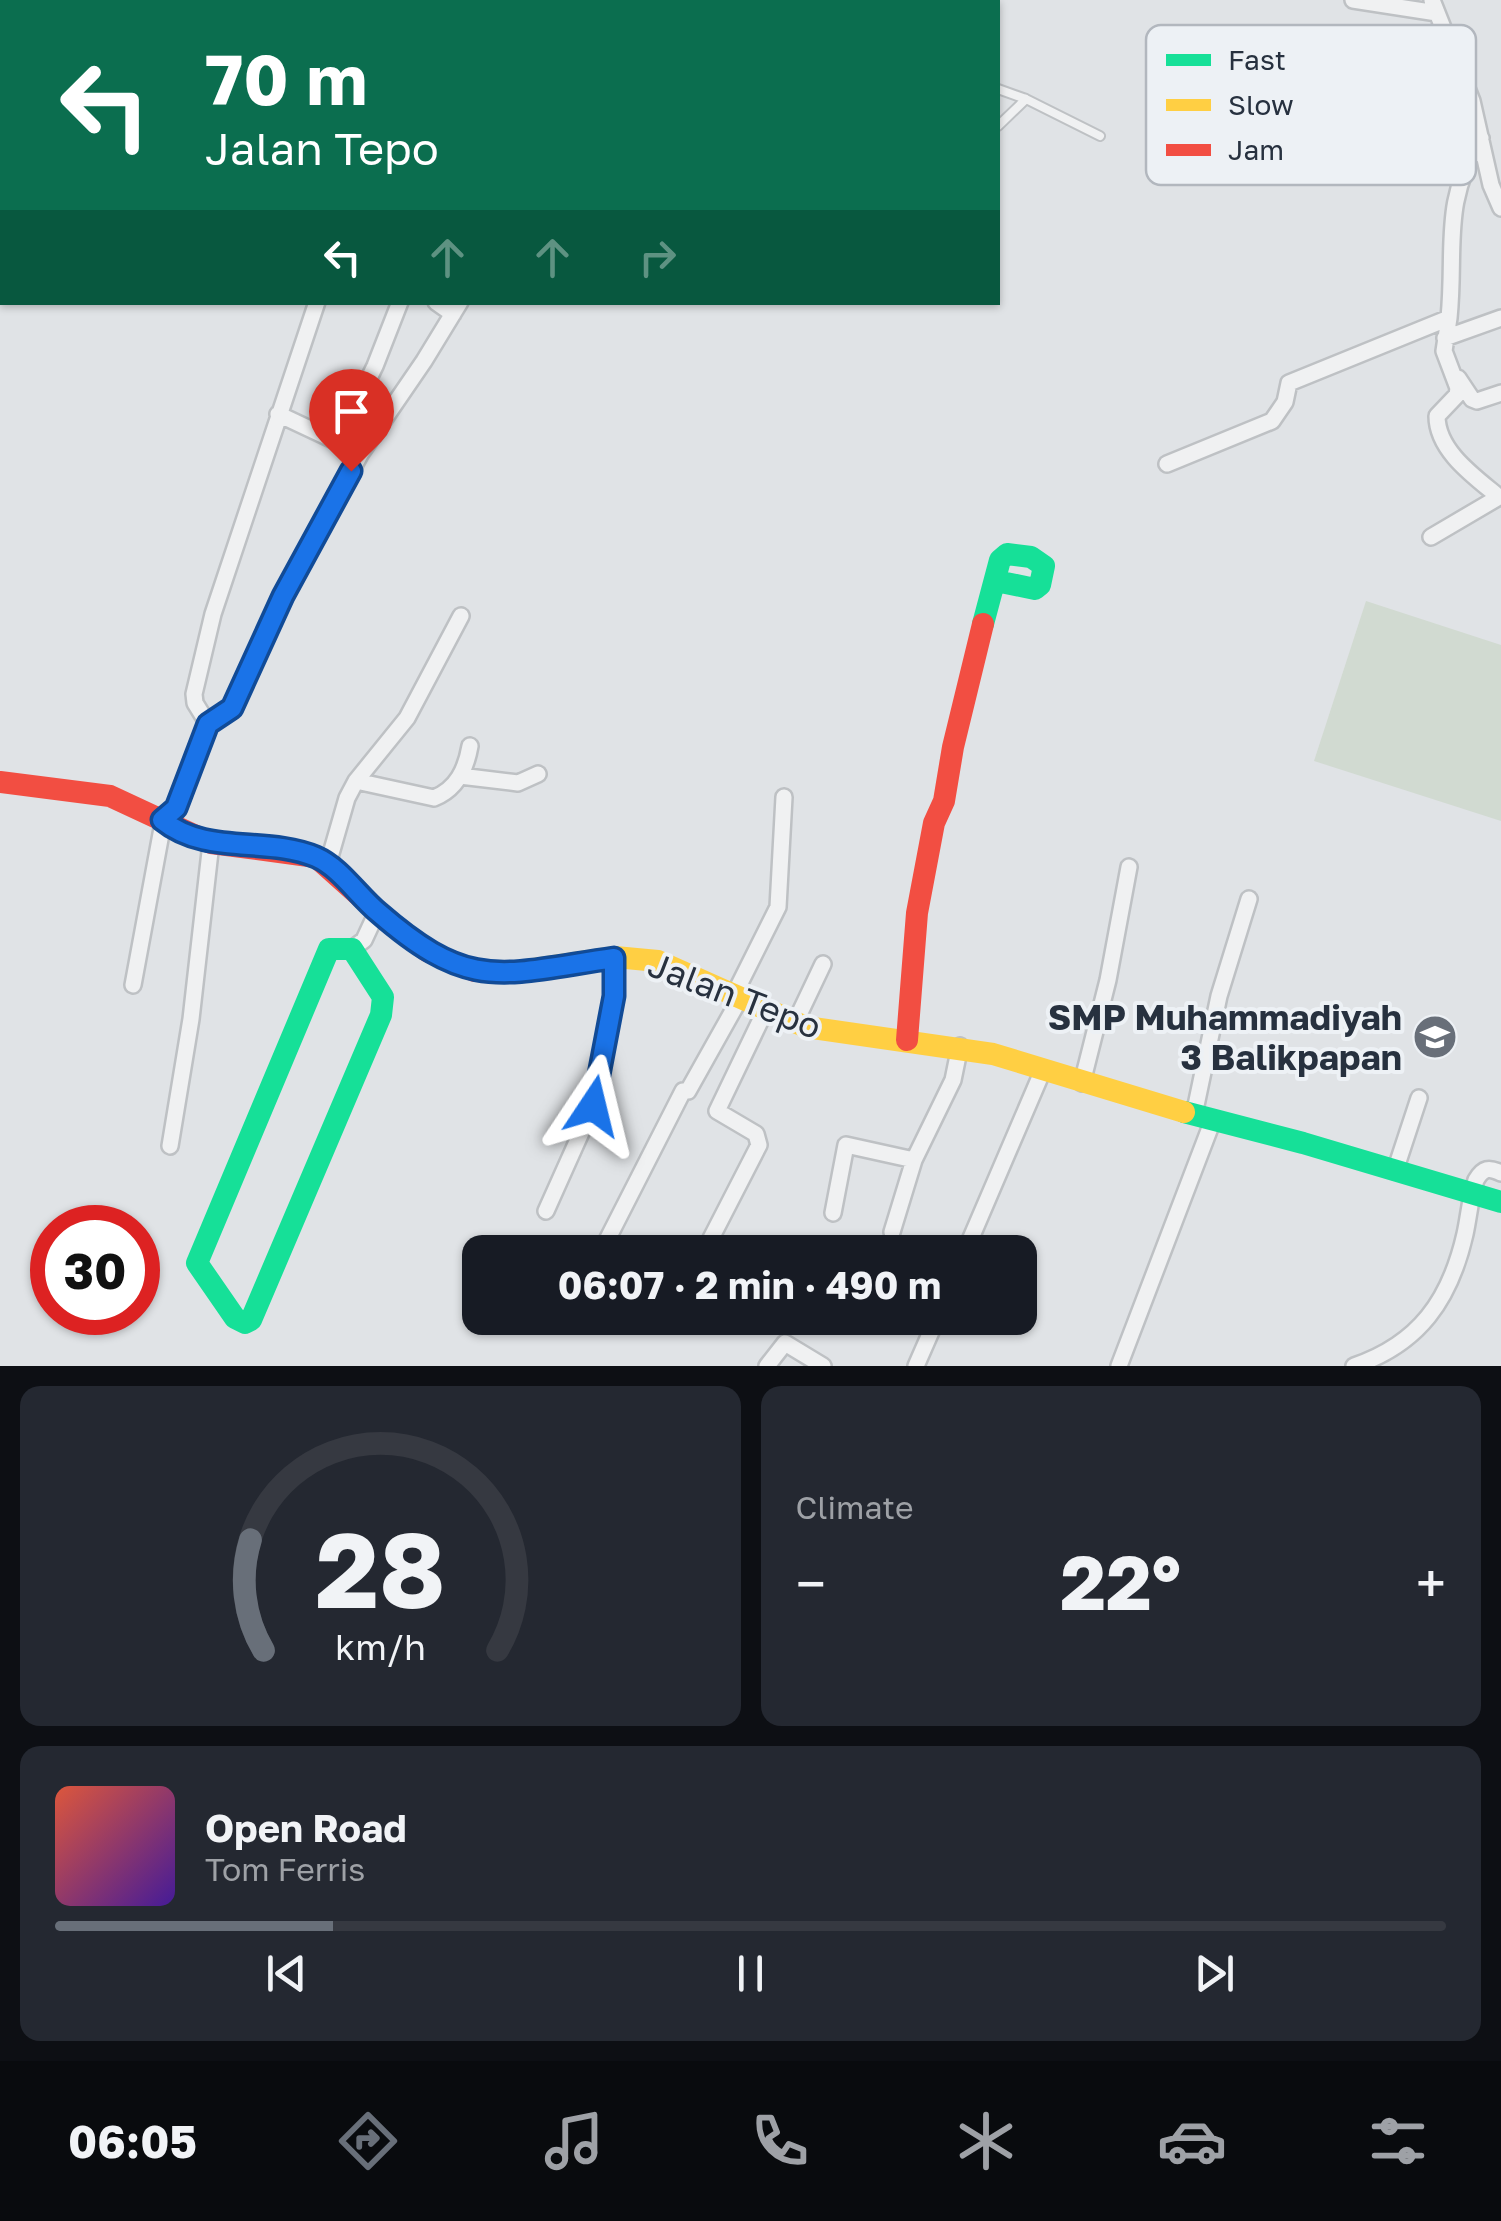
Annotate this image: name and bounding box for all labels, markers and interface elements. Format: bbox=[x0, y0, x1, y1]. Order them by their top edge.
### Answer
legend bbox=[1146, 25, 1476, 185]
text: 70 m bbox=[205, 36, 367, 120]
icon: left bbox=[40, 40, 170, 170]
text: Fast bbox=[1228, 43, 1286, 76]
text: Slow bbox=[1228, 88, 1294, 121]
text: Jalan Tepo bbox=[205, 121, 439, 175]
text: Jam bbox=[1228, 133, 1284, 166]
icon: left bbox=[315, 230, 370, 285]
icon: ahead bbox=[420, 230, 475, 285]
icon: ahead bbox=[525, 230, 580, 285]
icon: right bbox=[630, 230, 685, 285]
pin bbox=[309, 369, 394, 472]
icon: arrive bbox=[324, 384, 379, 439]
street label: Jalan Tepo bbox=[643, 943, 827, 1047]
place label: SMP Muhammadiyah 3 Balikpapan bbox=[1048, 996, 1402, 1078]
school or university icon: SMP Muhammadiyah 3 Balikpapan bbox=[1412, 1014, 1458, 1060]
position arrow bbox=[541, 1054, 645, 1158]
speed limit sign: 30 bbox=[30, 1205, 160, 1335]
text: 06:07 · 2 min · 490 m bbox=[558, 1262, 941, 1307]
text: Climate bbox=[796, 1488, 914, 1526]
text: 28 bbox=[315, 1506, 445, 1631]
text: 22° bbox=[1060, 1536, 1181, 1627]
text: − bbox=[796, 1550, 826, 1616]
text: + bbox=[1416, 1550, 1446, 1616]
text: km/h bbox=[335, 1625, 426, 1668]
text: Open Road bbox=[205, 1805, 407, 1850]
text: Tom Ferris bbox=[205, 1850, 365, 1888]
icon: previous bbox=[259, 1946, 314, 2001]
icon: pause bbox=[723, 1946, 778, 2001]
icon: next bbox=[1187, 1946, 1242, 2001]
icon: directions bbox=[333, 2106, 403, 2176]
icon: music bbox=[539, 2106, 609, 2176]
icon: phone bbox=[745, 2106, 815, 2176]
icon: climate bbox=[951, 2106, 1021, 2176]
icon: car bbox=[1157, 2106, 1227, 2176]
icon: filters bbox=[1363, 2106, 1433, 2176]
text: 06:05 bbox=[68, 2114, 197, 2168]

